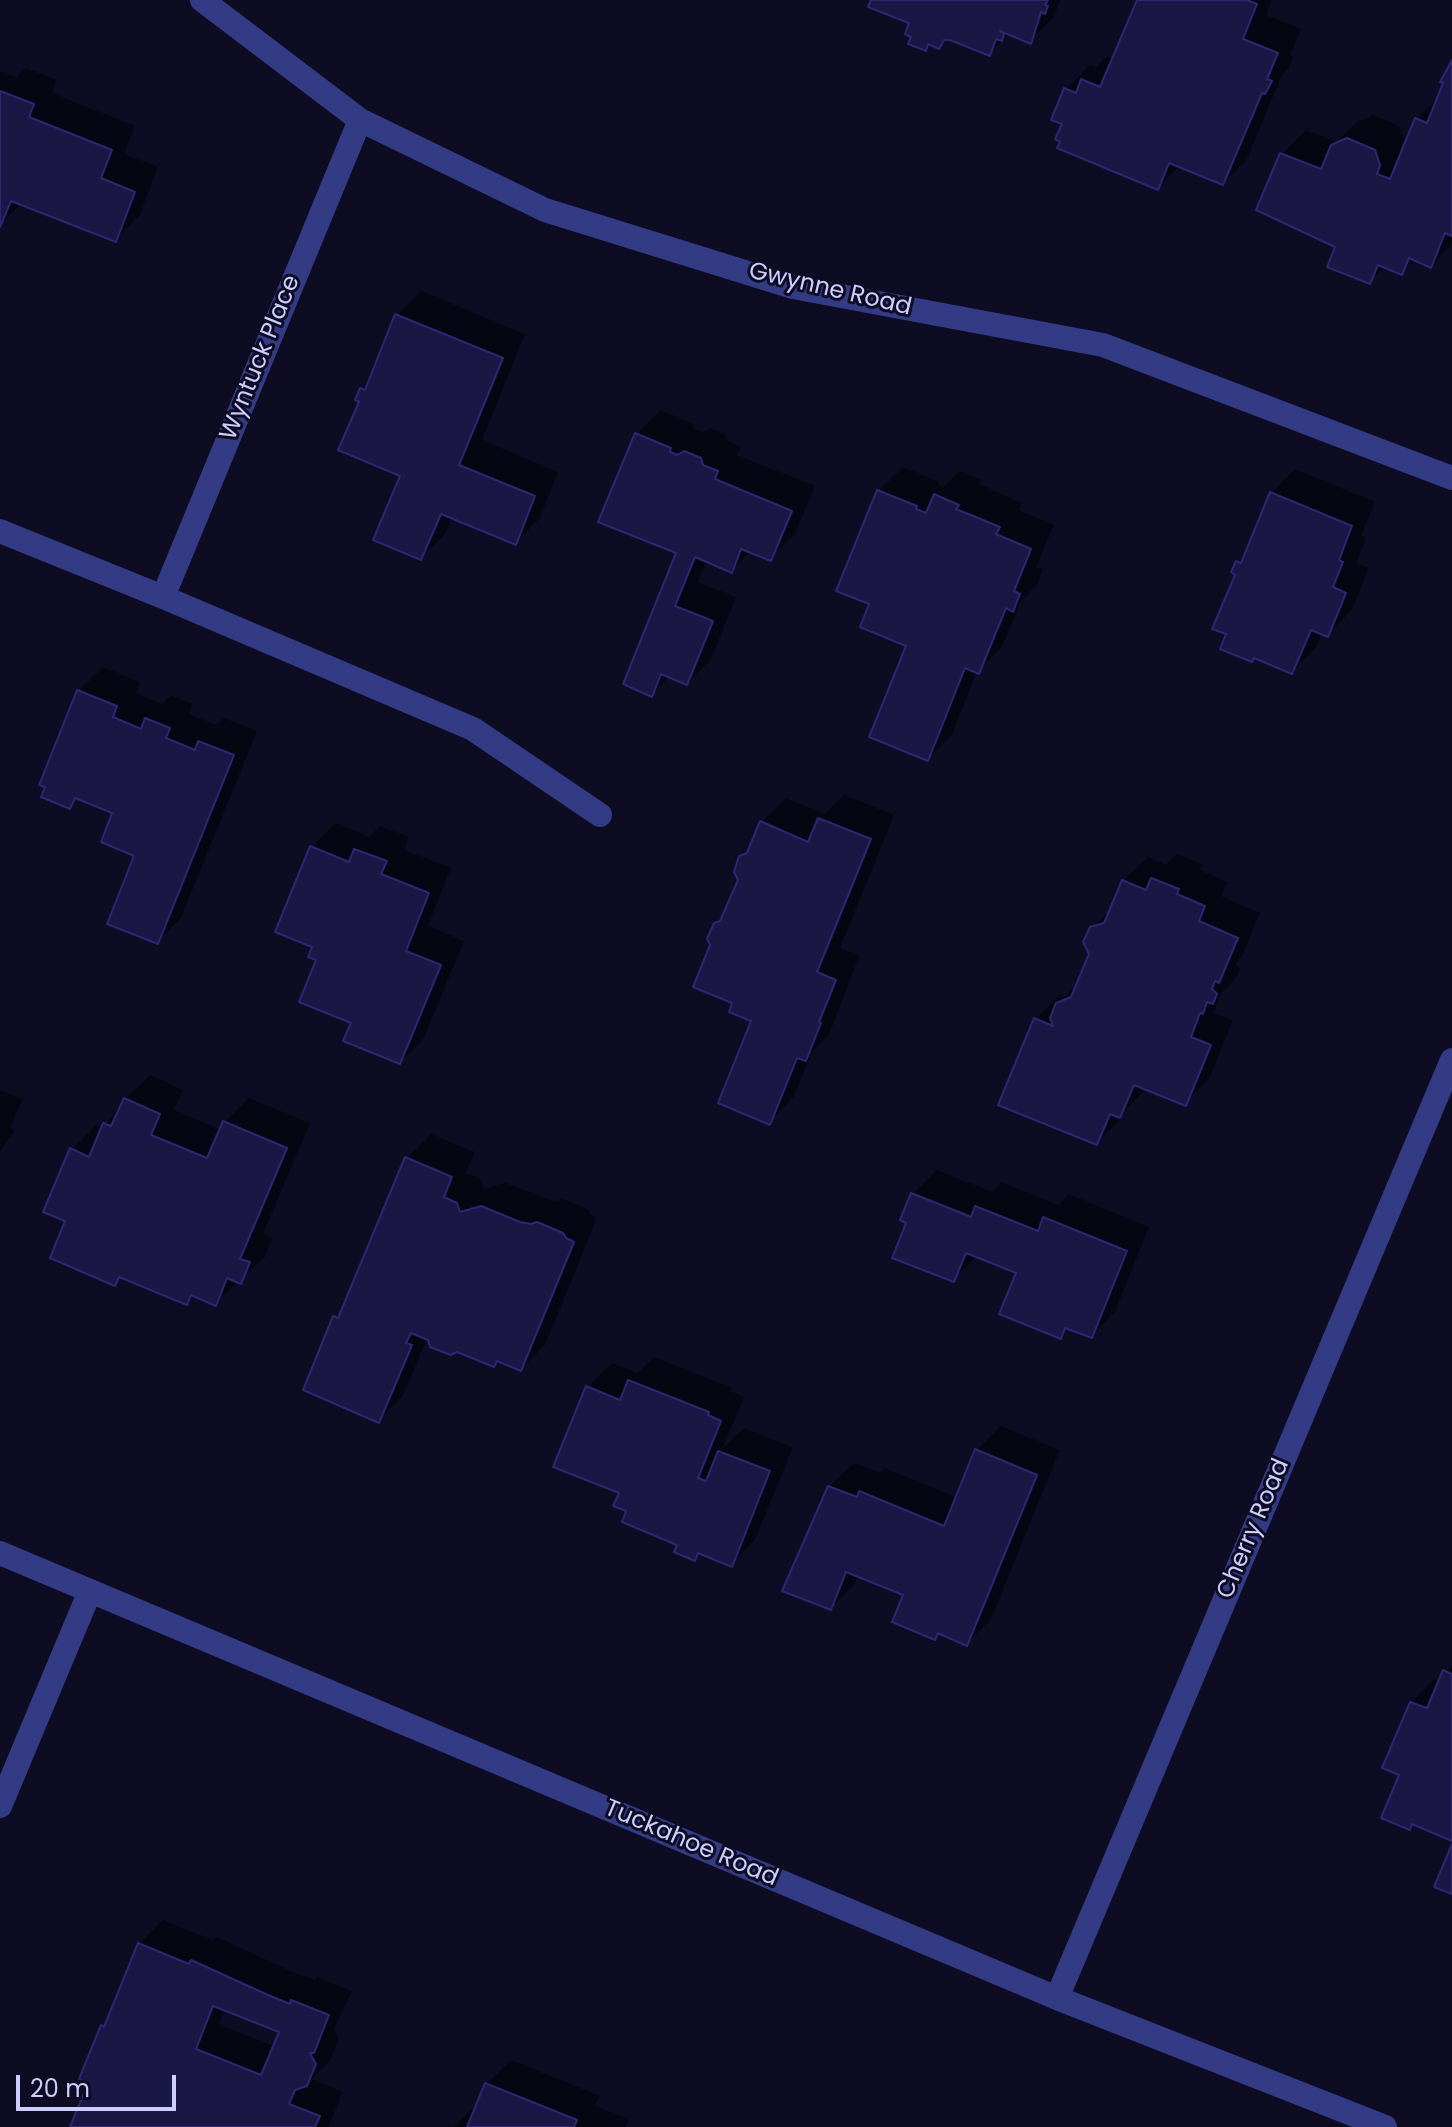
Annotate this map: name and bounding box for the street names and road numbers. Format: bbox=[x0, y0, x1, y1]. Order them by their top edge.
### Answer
street label: Gwynne Road bbox=[746, 257, 914, 323]
street label: Wyntuck Place bbox=[215, 271, 307, 445]
street label: Cherry Road bbox=[1212, 1455, 1296, 1603]
street label: Tuckahoe Road bbox=[600, 1794, 782, 1894]

